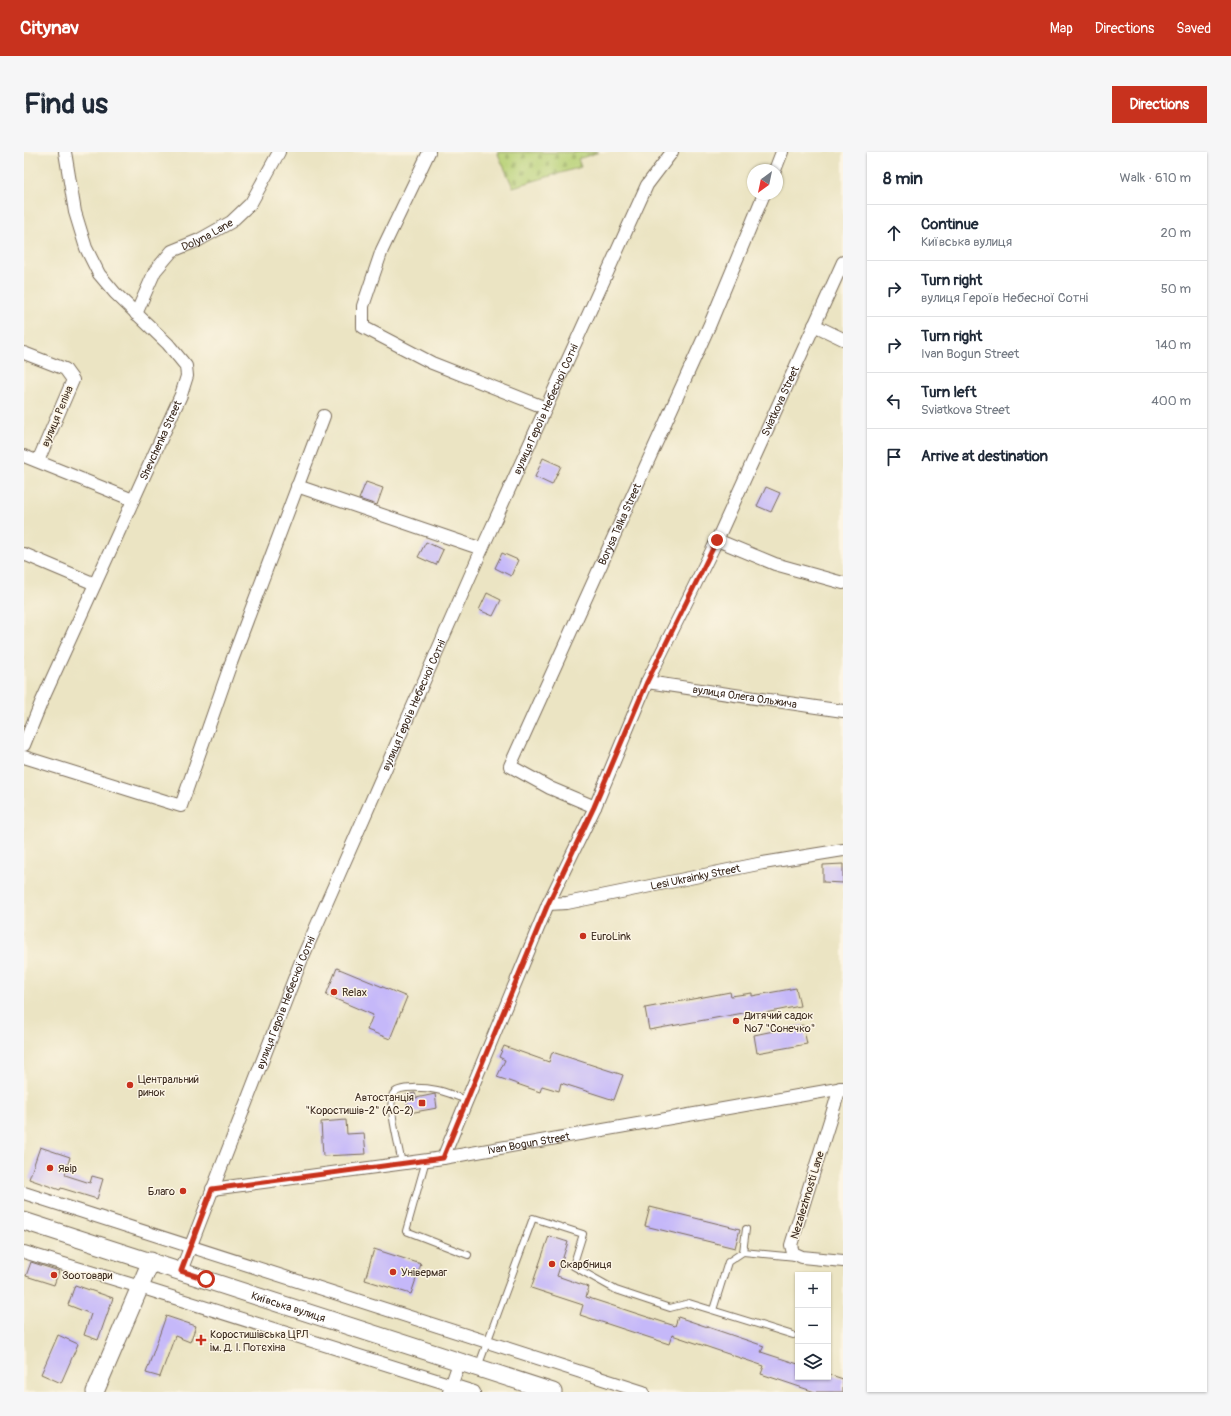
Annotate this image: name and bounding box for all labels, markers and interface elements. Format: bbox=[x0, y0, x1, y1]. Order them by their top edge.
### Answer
text: Citynav bbox=[20, 16, 79, 40]
text: Map bbox=[1050, 20, 1073, 37]
text: Directions bbox=[1095, 20, 1154, 37]
text: Saved bbox=[1176, 20, 1211, 37]
button: Directions bbox=[1112, 86, 1207, 123]
text: Find us bbox=[24, 87, 108, 122]
north arrow bbox=[747, 164, 783, 200]
text: 8 min bbox=[883, 168, 923, 189]
text: Walk · 610 m bbox=[1120, 170, 1191, 186]
text: Continue bbox=[921, 215, 979, 234]
street label: Dolyna Lane bbox=[179, 216, 236, 254]
icon: ahead bbox=[883, 222, 905, 244]
text: 20 m bbox=[1160, 225, 1191, 241]
text: Київська вулиця bbox=[921, 234, 1012, 250]
text: Turn right bbox=[921, 271, 982, 290]
icon: right bbox=[883, 278, 905, 300]
text: 50 m bbox=[1161, 281, 1191, 297]
text: вулиця Героїв Небесної Сотні bbox=[921, 290, 1088, 306]
text: Turn right bbox=[921, 327, 982, 346]
icon: right bbox=[883, 334, 905, 356]
text: 140 m bbox=[1155, 337, 1191, 353]
street label: вулиця Героїв Небесної Сотні bbox=[511, 342, 581, 477]
text: Ivan Bogun Street bbox=[921, 346, 1019, 362]
street label: Sviatkova Street bbox=[759, 364, 802, 438]
text: Turn left bbox=[921, 383, 977, 402]
street label: вулиця Рєпіна bbox=[39, 384, 76, 449]
icon: left bbox=[883, 390, 905, 412]
text: 400 m bbox=[1151, 393, 1191, 409]
street label: Shevchenka Street bbox=[137, 398, 185, 482]
text: Sviatkova Street bbox=[921, 402, 1010, 418]
icon: arrive bbox=[883, 446, 905, 468]
text: Arrive at destination bbox=[921, 447, 1048, 466]
street label: Borysa Talka Street bbox=[596, 481, 644, 567]
route end bbox=[708, 531, 726, 549]
street label: вулиця Героїв Небесної Сотні bbox=[379, 638, 448, 773]
street label: вулиця Олега Ольжича bbox=[692, 683, 798, 711]
street label: Lesi Ukrainky Street bbox=[649, 862, 742, 893]
place label: EuroLink bbox=[591, 930, 631, 943]
marker: EuroLink bbox=[578, 931, 588, 941]
street label: вулиця Героїв Небесної Сотні bbox=[254, 934, 318, 1071]
place label: Relax bbox=[342, 986, 367, 999]
marker: Relax bbox=[329, 987, 339, 997]
place label: Дитячий садок №7 "Сонечко" bbox=[743, 1009, 815, 1035]
marker: Дитячий садок №7 "Сонечко" bbox=[731, 1016, 741, 1026]
place label: Центральний ринок bbox=[138, 1073, 199, 1099]
marker: Центральний ринок bbox=[125, 1080, 135, 1090]
place label: Автостанція "Коростишів-2" (АС-2) bbox=[305, 1091, 414, 1117]
marker: Автостанція "Коростишів-2" (АС-2) bbox=[417, 1098, 427, 1108]
street label: Ivan Bogun Street bbox=[487, 1130, 571, 1157]
street label: Nezalezhnosti Lane bbox=[788, 1149, 827, 1241]
place label: Явір bbox=[58, 1162, 77, 1175]
marker: Явір bbox=[45, 1163, 55, 1173]
place label: Благо bbox=[148, 1185, 175, 1198]
marker: Благо bbox=[178, 1186, 188, 1196]
place label: Скарбниця bbox=[560, 1258, 612, 1271]
marker: Скарбниця bbox=[547, 1259, 557, 1269]
place label: Універмаг bbox=[401, 1266, 447, 1279]
marker: Універмаг bbox=[388, 1267, 398, 1277]
place label: Зоотовари bbox=[62, 1269, 113, 1282]
marker: Зоотовари bbox=[49, 1270, 59, 1280]
route start bbox=[197, 1270, 215, 1288]
map controls bbox=[795, 1272, 831, 1380]
button: + bbox=[795, 1272, 831, 1308]
street label: Київська вулиця bbox=[250, 1289, 327, 1325]
button: − bbox=[795, 1308, 831, 1344]
place label: Коростишівська ЦРЛ ім. Д. І. Потєхіна bbox=[210, 1328, 308, 1354]
marker: Коростишівська ЦРЛ ім. Д. І. Потєхіна bbox=[195, 1334, 207, 1346]
button: layers bbox=[795, 1344, 831, 1380]

